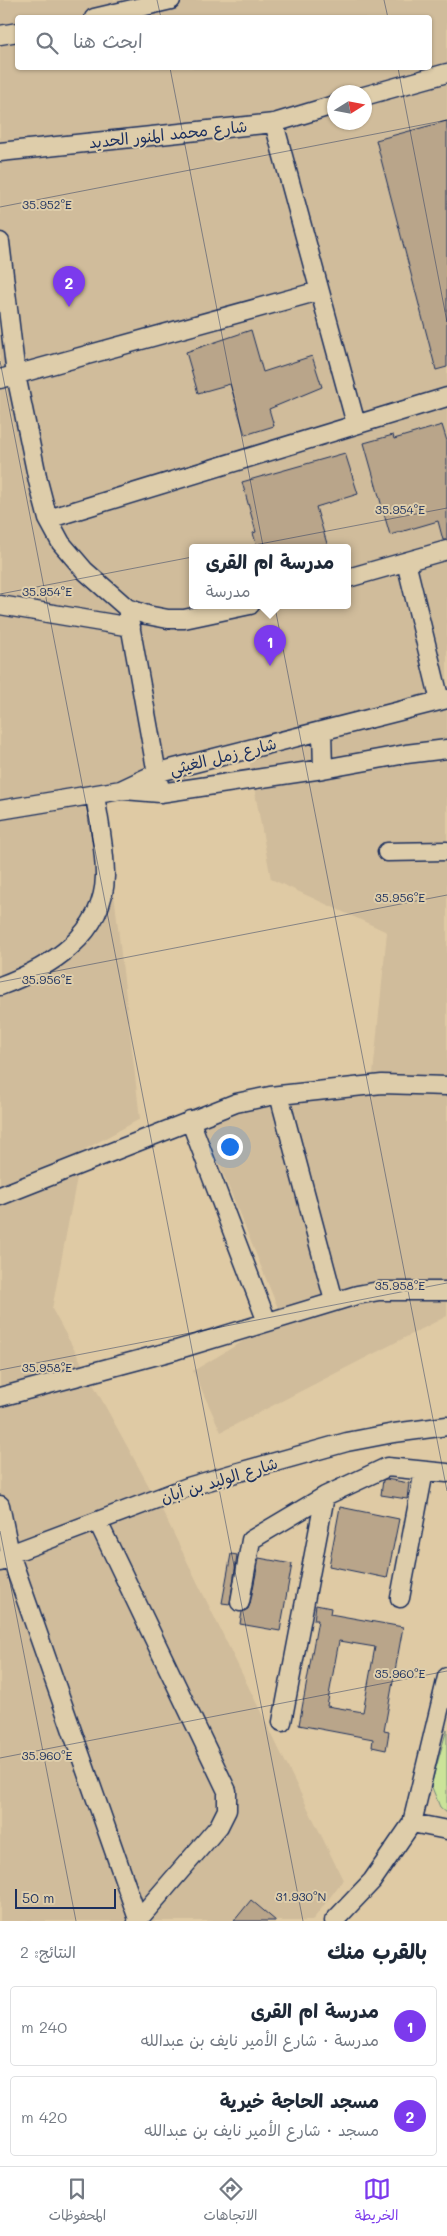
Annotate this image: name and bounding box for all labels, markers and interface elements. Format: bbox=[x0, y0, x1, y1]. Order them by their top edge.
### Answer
search box bbox=[15, 15, 432, 70]
text: ابحث هنا bbox=[73, 28, 143, 53]
icon: search bbox=[33, 29, 61, 57]
north arrow bbox=[327, 85, 372, 130]
street label: شارع محمد المنور الحديد bbox=[88, 115, 248, 154]
text: 35.952°E bbox=[22, 196, 72, 212]
pin: 2 bbox=[53, 266, 85, 307]
text: 35.954°E bbox=[375, 501, 425, 517]
popup bbox=[189, 544, 351, 609]
text: مدرسة ام القرى bbox=[206, 549, 334, 574]
text: مدرسة bbox=[206, 580, 250, 601]
text: 35.954°E bbox=[22, 583, 72, 599]
pin: 1 bbox=[254, 625, 286, 666]
street label: شارع زمل الغيثي bbox=[167, 732, 280, 784]
text: 35.956°E bbox=[375, 889, 425, 905]
text: 35.956°E bbox=[22, 971, 72, 987]
your location bbox=[217, 1134, 243, 1160]
text: 35.958°E bbox=[375, 1277, 425, 1293]
text: 35.958°E bbox=[22, 1359, 72, 1375]
street label: شارع الوليد بن أبان bbox=[158, 1452, 281, 1509]
text: 35.960°E bbox=[375, 1665, 426, 1681]
text: 35.960°E bbox=[22, 1747, 73, 1763]
scale bar bbox=[15, 1886, 116, 1909]
text: 50 m bbox=[22, 1888, 54, 1907]
text: 31.930°N bbox=[276, 1888, 326, 1904]
text: بالقرب منك bbox=[327, 1937, 427, 1964]
text: النتائج: 2 bbox=[20, 1941, 76, 1962]
text: مدرسة ام القرى bbox=[251, 1998, 379, 2023]
text: 240 m bbox=[21, 2016, 67, 2037]
text: 1 bbox=[406, 2016, 414, 2037]
text: مدرسة · شارع الأمير نايف بن عبدالله bbox=[141, 2029, 379, 2050]
text: مسجد الحاجة خيرية bbox=[220, 2088, 379, 2113]
text: 420 m bbox=[21, 2106, 67, 2127]
text: 2 bbox=[406, 2106, 414, 2127]
text: مسجد · شارع الأمير نايف بن عبدالله bbox=[144, 2119, 379, 2140]
tab: المحفوظات bbox=[49, 2175, 106, 2228]
tab: الاتجاهات bbox=[203, 2175, 258, 2228]
tab: الخريطة bbox=[355, 2175, 398, 2228]

